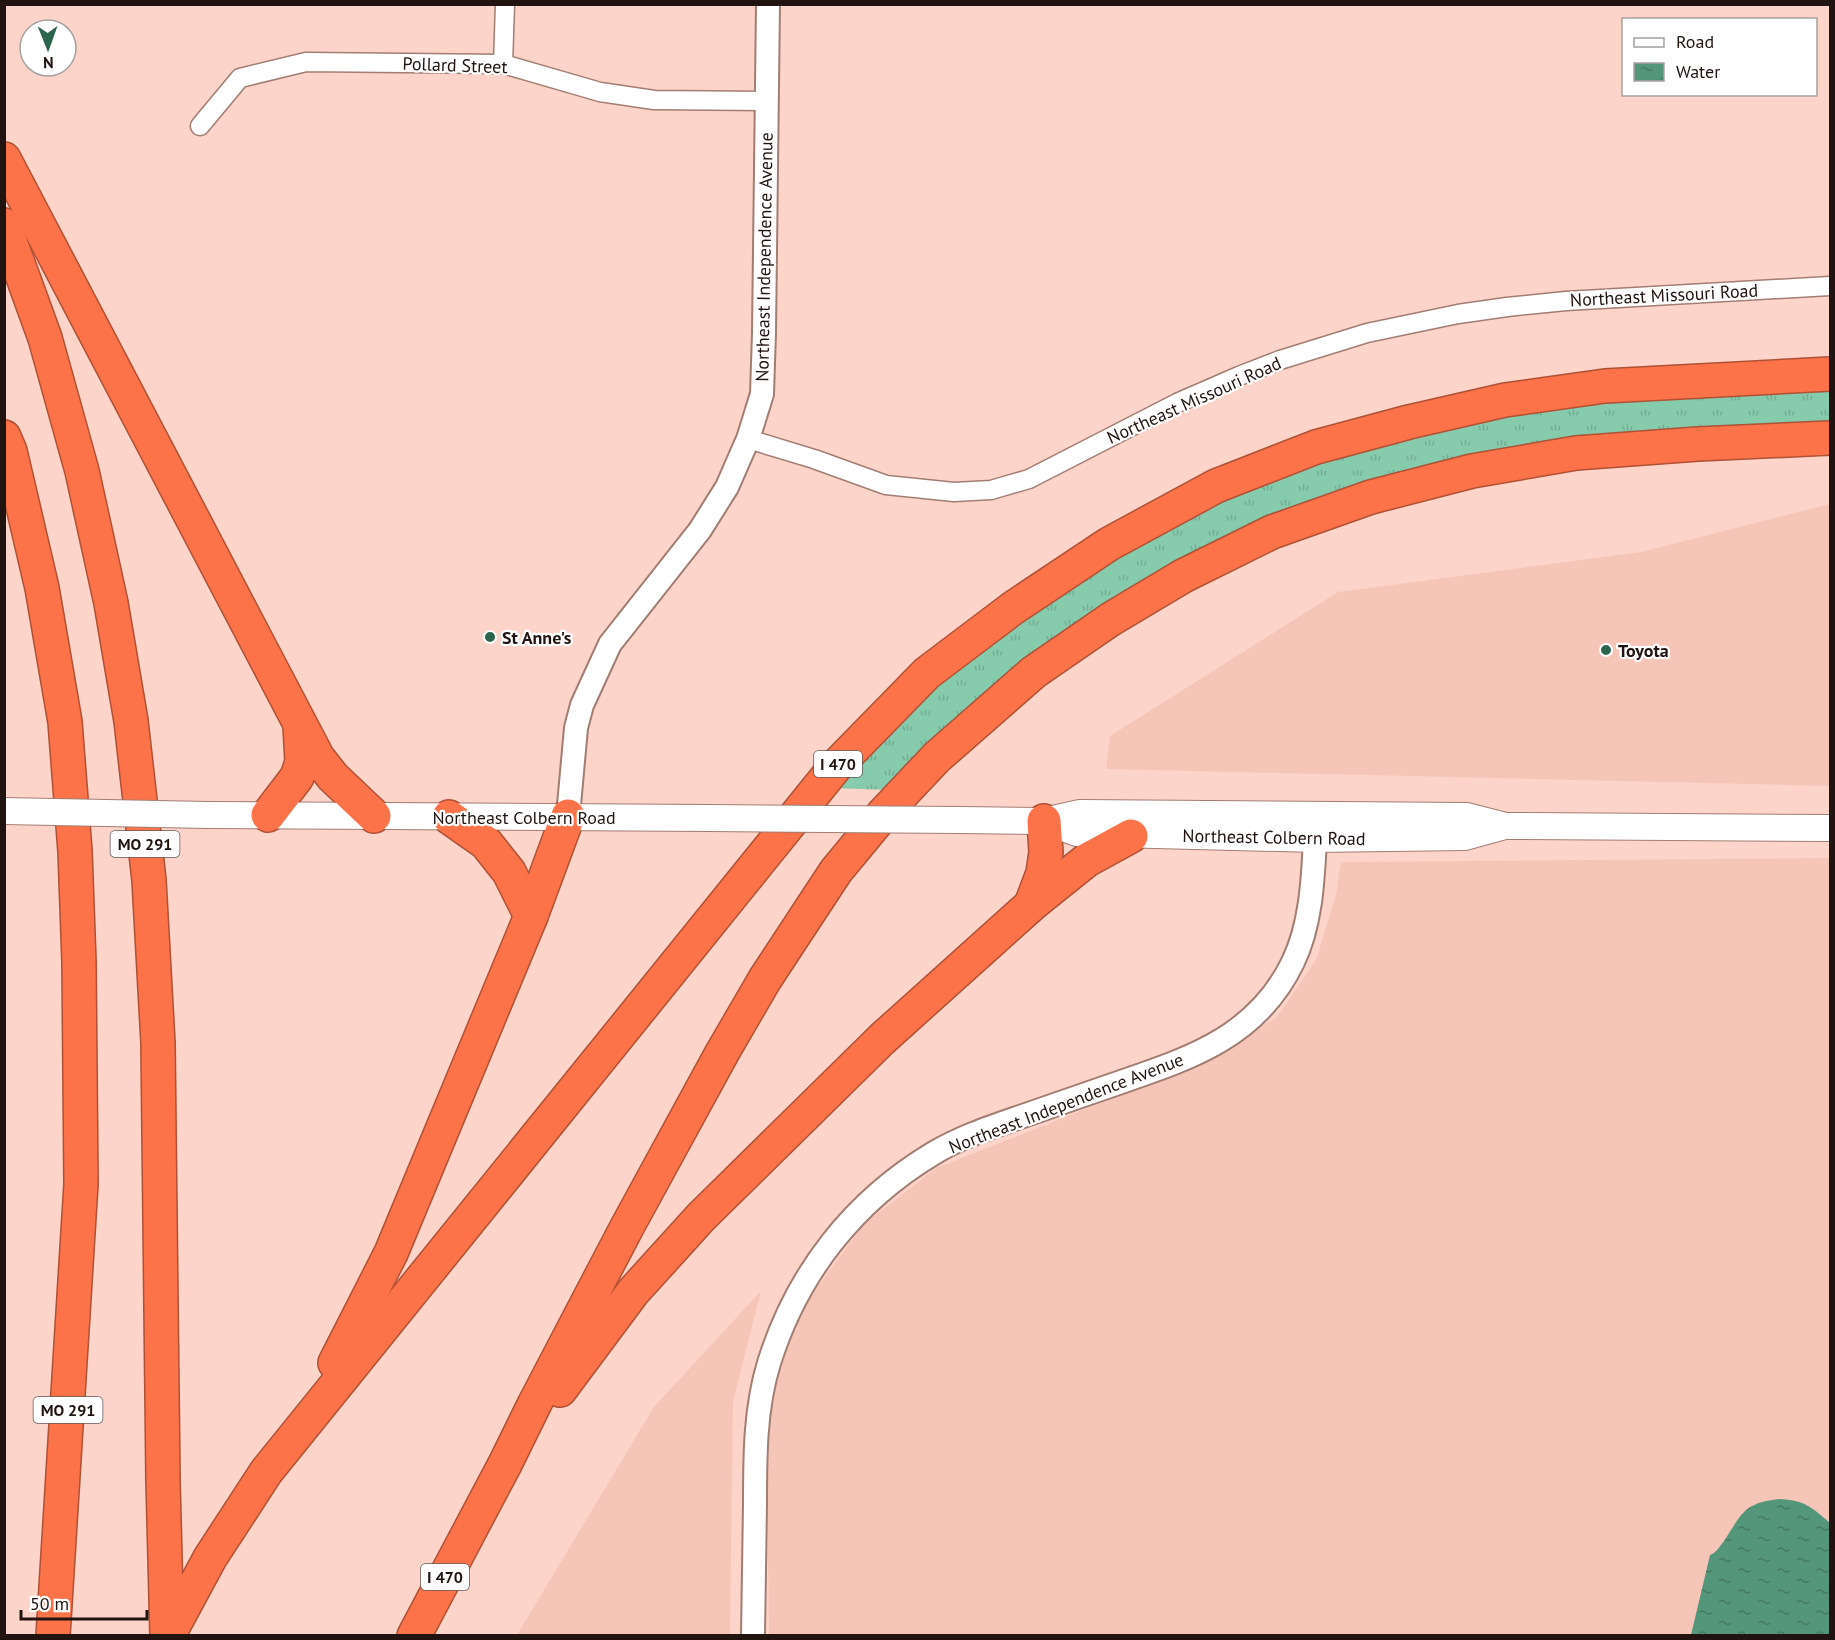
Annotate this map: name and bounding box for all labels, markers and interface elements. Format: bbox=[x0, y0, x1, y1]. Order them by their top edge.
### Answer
north arrow bbox=[18, 18, 78, 78]
legend bbox=[1622, 18, 1817, 96]
text: Road bbox=[1676, 30, 1714, 53]
street label: Pollard Street bbox=[402, 52, 508, 78]
text: N bbox=[43, 53, 54, 73]
text: Water bbox=[1676, 60, 1720, 83]
street label: Northeast Independence Avenue bbox=[750, 132, 778, 382]
street label: Northeast Missouri Road bbox=[1569, 279, 1759, 311]
street label: Northeast Missouri Road bbox=[1103, 351, 1285, 449]
place label: St Anne's bbox=[502, 626, 572, 649]
marker: St Anne's bbox=[483, 630, 497, 644]
place label: Toyota bbox=[1618, 639, 1669, 662]
marker: Toyota bbox=[1599, 643, 1613, 657]
road number: I 470 bbox=[814, 751, 862, 777]
street label: Northeast Colbern Road bbox=[432, 806, 616, 829]
street label: Northeast Colbern Road bbox=[1182, 824, 1366, 850]
road number: MO 291 bbox=[110, 831, 180, 857]
street label: Northeast Independence Avenue bbox=[945, 1048, 1187, 1158]
road number: MO 291 bbox=[34, 1397, 103, 1423]
road number: I 470 bbox=[421, 1564, 469, 1590]
scale bar bbox=[21, 1583, 147, 1621]
text: 50 m bbox=[30, 1592, 69, 1615]

